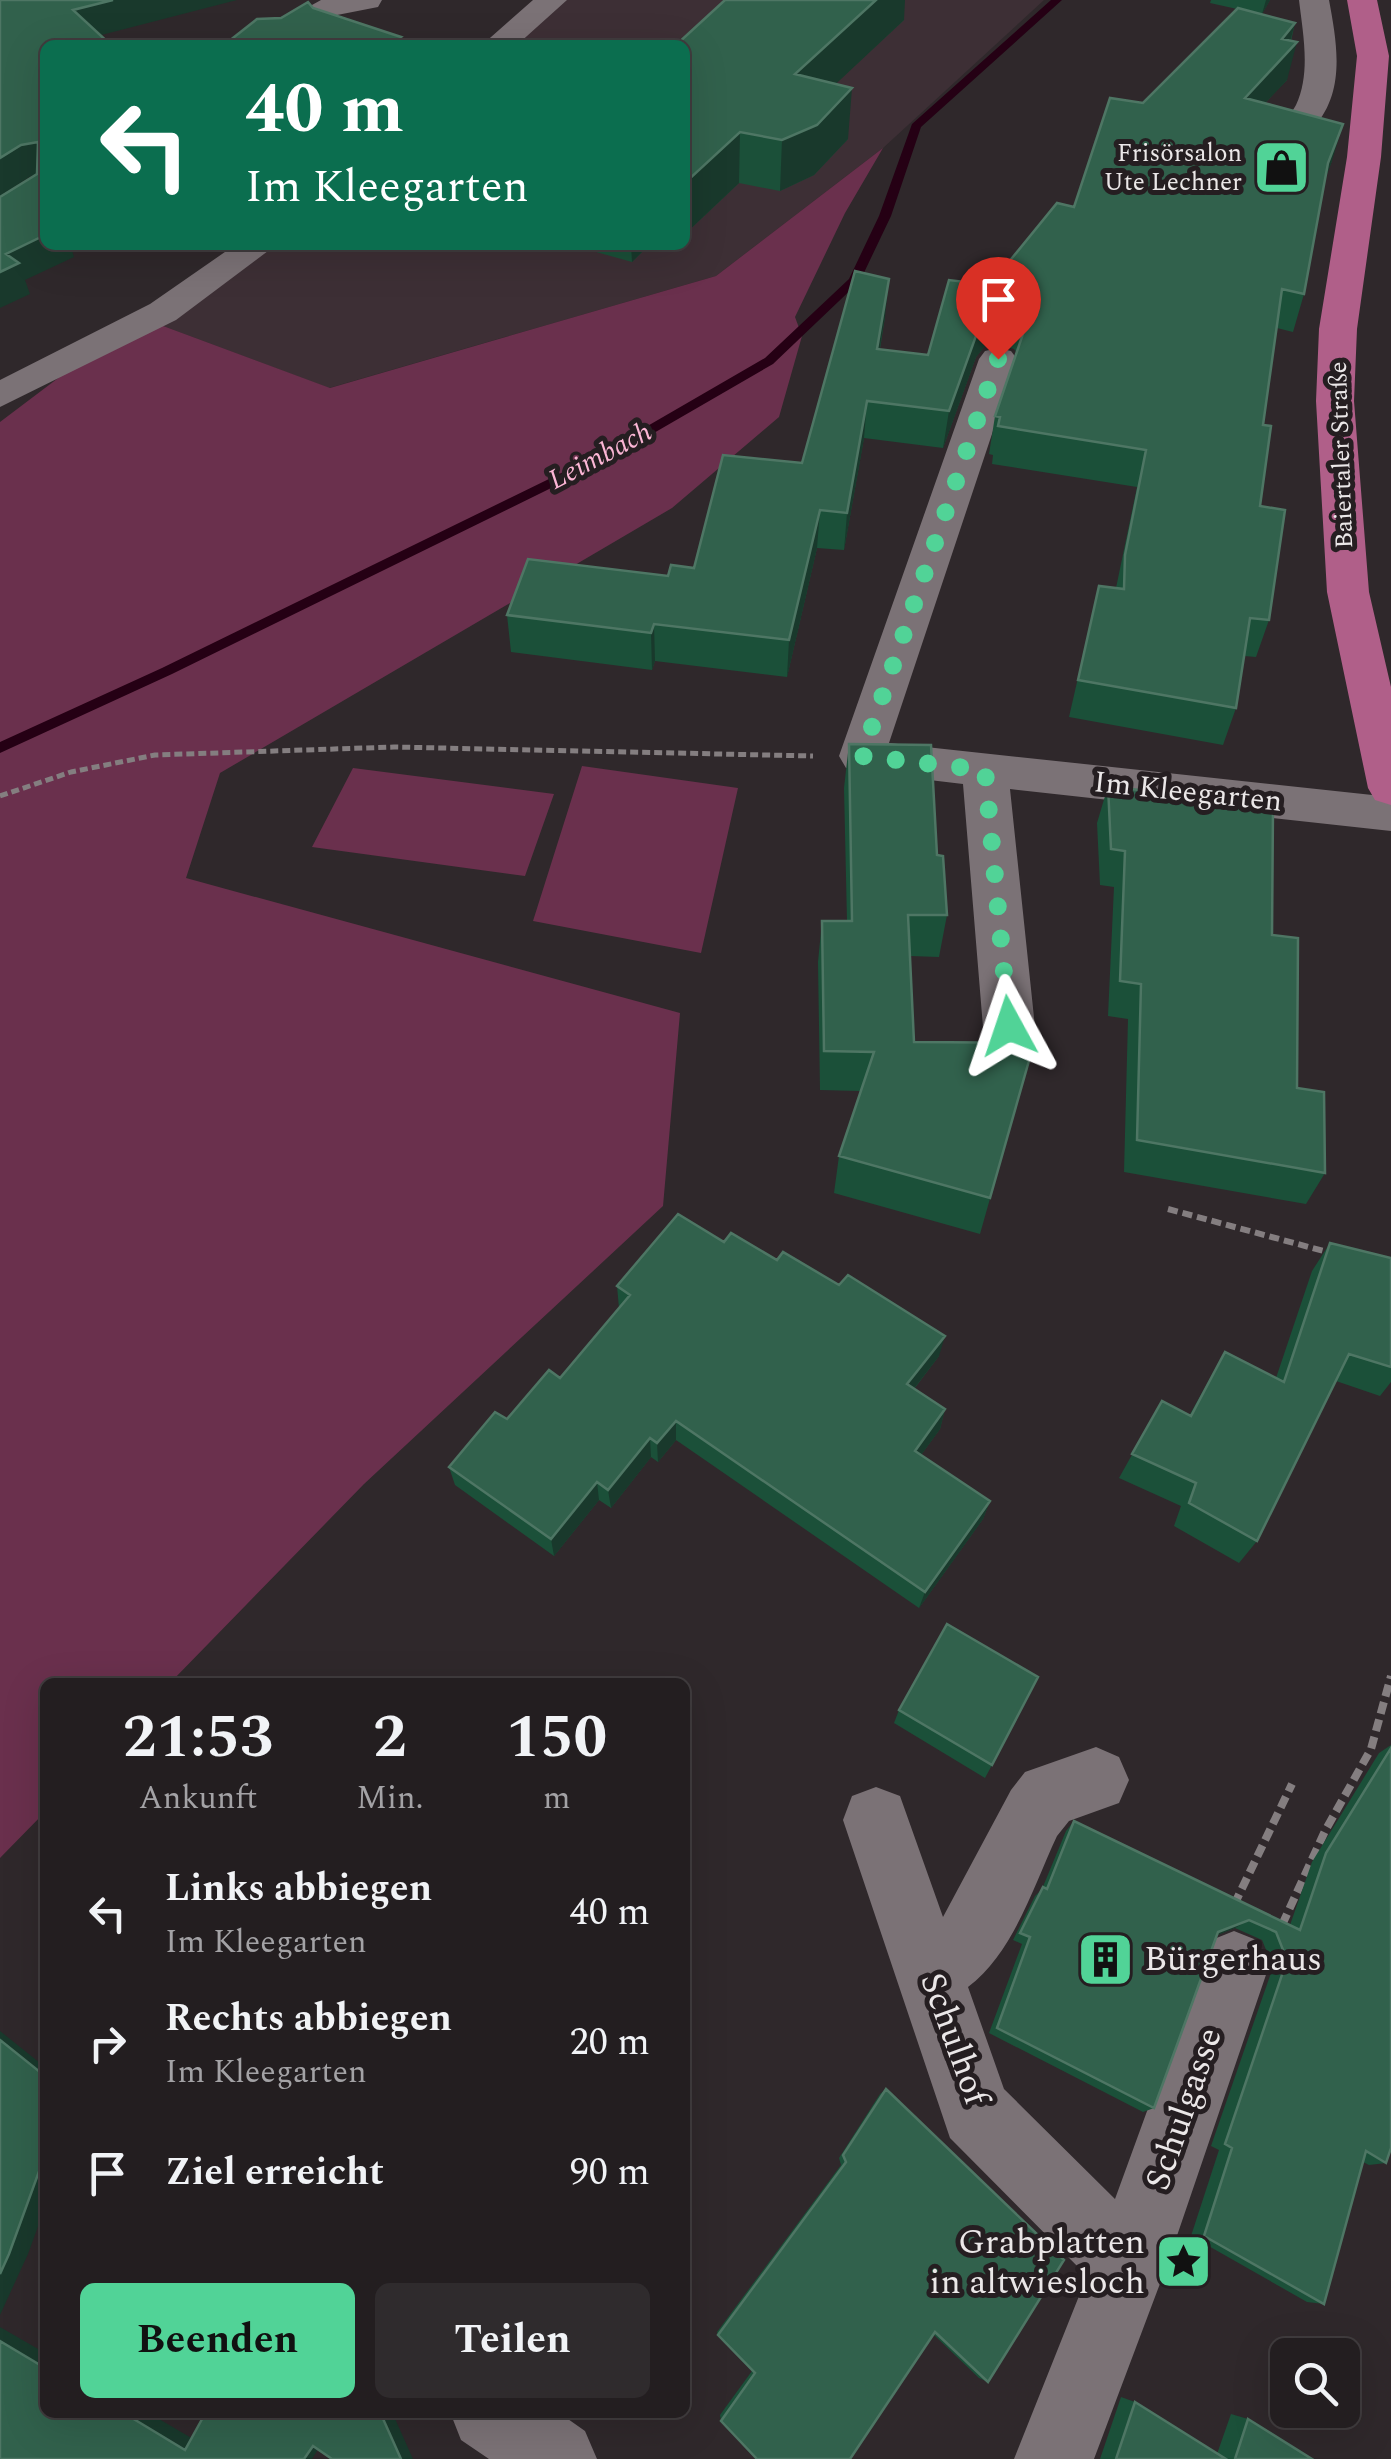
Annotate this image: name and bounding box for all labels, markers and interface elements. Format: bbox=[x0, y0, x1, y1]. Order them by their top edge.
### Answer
text: 40 m bbox=[245, 57, 404, 163]
icon: left bbox=[80, 80, 210, 210]
place label: Frisörsalon Ute Lechner bbox=[1104, 135, 1242, 202]
shop icon: Frisörsalon Ute Lechner bbox=[1251, 138, 1311, 198]
text: Im Kleegarten bbox=[245, 153, 529, 222]
pin bbox=[956, 257, 1041, 360]
icon: arrive bbox=[971, 272, 1026, 327]
street label: Baiertaler Straße bbox=[1320, 361, 1364, 549]
water label: Leimbach bbox=[540, 411, 660, 501]
street label: Im Kleegarten bbox=[1092, 759, 1284, 825]
position arrow bbox=[957, 974, 1061, 1078]
text: 21:53 bbox=[123, 1692, 273, 1784]
text: 2 bbox=[373, 1692, 407, 1784]
text: 150 bbox=[506, 1692, 607, 1784]
text: Ankunft bbox=[139, 1774, 258, 1823]
text: Min. bbox=[356, 1774, 424, 1823]
text: m bbox=[543, 1774, 571, 1823]
text: Links abbiegen bbox=[165, 1860, 432, 1918]
text: 40 m bbox=[570, 1884, 650, 1942]
icon: left bbox=[80, 1886, 135, 1941]
text: Im Kleegarten bbox=[165, 1918, 367, 1967]
building icon: Bürgerhaus bbox=[1075, 1929, 1135, 1989]
place label: Bürgerhaus bbox=[1144, 1933, 1322, 1986]
street label: Schulhof bbox=[906, 1965, 1003, 2116]
text: Rechts abbiegen bbox=[165, 1990, 452, 2048]
text: 20 m bbox=[570, 2014, 650, 2072]
icon: right bbox=[80, 2016, 135, 2071]
street label: Schulgasse bbox=[1131, 2020, 1237, 2198]
text: Im Kleegarten bbox=[165, 2048, 367, 2097]
text: Ziel erreicht bbox=[165, 2144, 384, 2202]
text: 90 m bbox=[570, 2144, 650, 2202]
icon: arrive bbox=[80, 2146, 135, 2201]
place label: Grabplatten in altwiesloch bbox=[929, 2216, 1145, 2309]
place icon: Grabplatten in altwiesloch bbox=[1154, 2232, 1214, 2292]
button: Beenden bbox=[80, 2283, 355, 2398]
button: Teilen bbox=[375, 2283, 650, 2398]
map controls bbox=[1270, 2338, 1360, 2428]
button: search bbox=[1270, 2338, 1360, 2428]

